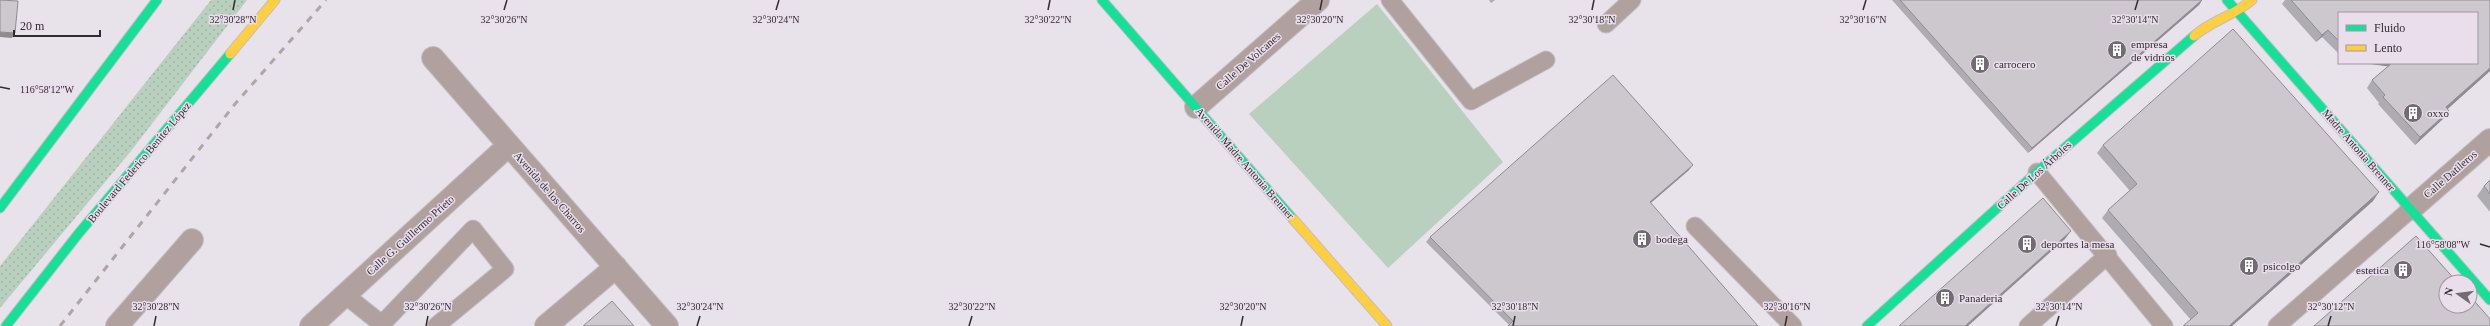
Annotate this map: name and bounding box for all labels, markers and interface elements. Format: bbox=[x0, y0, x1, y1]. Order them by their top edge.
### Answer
scale bar bbox=[14, 12, 100, 38]
legend bbox=[2338, 12, 2478, 64]
text: 32°30'28"N bbox=[209, 14, 257, 25]
text: 32°30'26"N bbox=[480, 14, 528, 25]
text: 32°30'24"N bbox=[752, 14, 800, 25]
text: 32°30'22"N bbox=[1024, 14, 1072, 25]
text: 32°30'20"N bbox=[1296, 14, 1344, 25]
text: 32°30'18"N bbox=[1568, 14, 1616, 25]
text: 32°30'16"N bbox=[1839, 14, 1887, 25]
text: 32°30'14"N bbox=[2111, 14, 2159, 25]
text: 20 m bbox=[20, 19, 45, 33]
text: Fluido bbox=[2374, 21, 2405, 35]
street label: Calle De Volcanes bbox=[1214, 30, 1282, 92]
place label: empresa de vidrios bbox=[2131, 38, 2175, 63]
building icon: empresa de vidrios bbox=[2106, 39, 2128, 61]
text: Lento bbox=[2374, 41, 2402, 55]
building icon: carrocero bbox=[1969, 53, 1991, 75]
place label: carrocero bbox=[1994, 58, 2036, 70]
text: 116°58'12"W bbox=[20, 84, 75, 95]
street label: Boulevard Federico Benítez López bbox=[85, 99, 193, 225]
building icon: oxxo bbox=[2402, 102, 2424, 124]
street label: Avenida Madre Antonia Brenner bbox=[1193, 105, 1297, 221]
street label: Madre Antonia Brenner bbox=[2320, 107, 2398, 194]
place label: oxxo bbox=[2427, 107, 2450, 119]
street label: Calle De Los Árboles bbox=[1994, 139, 2074, 211]
street label: Calle Datileros bbox=[2421, 148, 2479, 200]
street label: Avenida de los Charros bbox=[512, 149, 588, 235]
street label: Calle G. Guillermo Prieto bbox=[364, 192, 457, 277]
building icon: bodega bbox=[1631, 228, 1653, 250]
place label: bodega bbox=[1656, 233, 1688, 245]
building icon: deportes la mesa bbox=[2016, 233, 2038, 255]
place label: deportes la mesa bbox=[2041, 238, 2114, 250]
text: 116°58'08"W bbox=[2416, 239, 2471, 250]
building icon: psicolgo bbox=[2238, 255, 2260, 277]
building icon: estetica bbox=[2392, 259, 2414, 281]
place label: psicolgo bbox=[2263, 260, 2301, 272]
place label: estetica bbox=[2356, 264, 2389, 276]
north arrow bbox=[2438, 274, 2478, 314]
text: N bbox=[2442, 286, 2455, 297]
building icon: Panaderia bbox=[1934, 287, 1956, 309]
place label: Panaderia bbox=[1959, 292, 2002, 304]
text: 32°30'28"N bbox=[132, 301, 180, 312]
text: 32°30'26"N bbox=[404, 301, 452, 312]
text: 32°30'24"N bbox=[676, 301, 724, 312]
text: 32°30'22"N bbox=[948, 301, 996, 312]
text: 32°30'20"N bbox=[1219, 301, 1267, 312]
text: 32°30'18"N bbox=[1491, 301, 1539, 312]
text: 32°30'16"N bbox=[1763, 301, 1811, 312]
text: 32°30'14"N bbox=[2035, 301, 2083, 312]
text: 32°30'12"N bbox=[2307, 301, 2355, 312]

